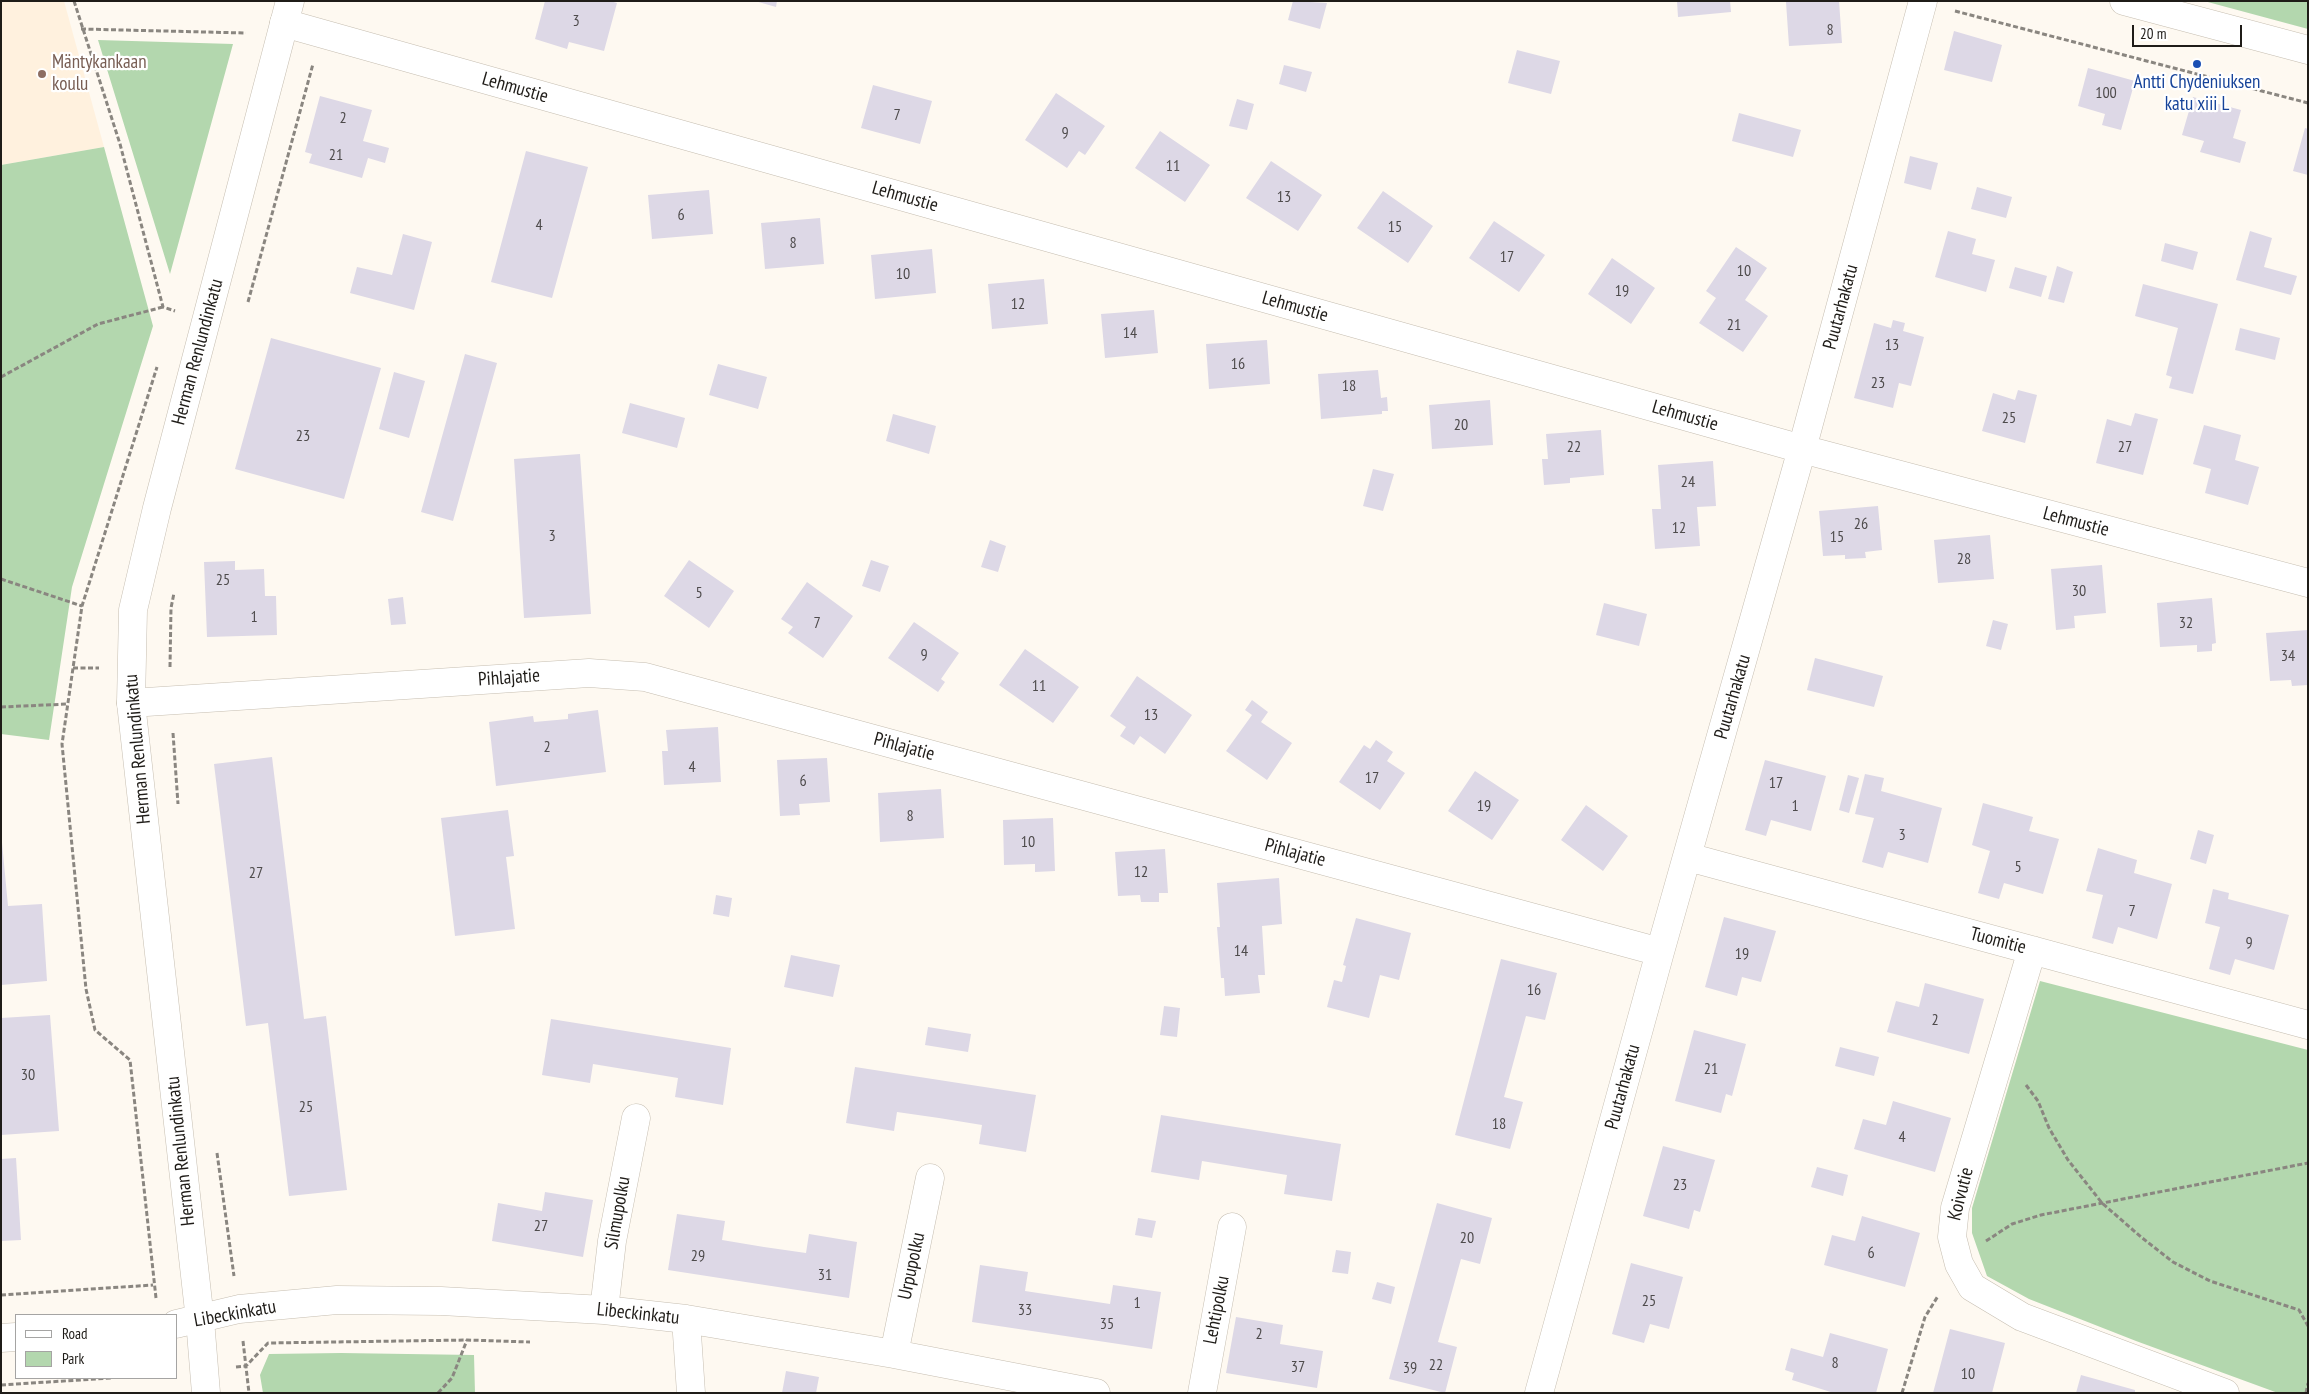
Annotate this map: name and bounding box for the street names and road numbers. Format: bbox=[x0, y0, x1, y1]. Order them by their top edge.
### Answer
street label: Lehmustie bbox=[479, 68, 551, 108]
street label: Lehmustie bbox=[869, 177, 941, 217]
street label: Puutarhakatu bbox=[1819, 262, 1863, 352]
street label: Herman Renlundinkatu bbox=[168, 276, 228, 428]
street label: Lehmustie bbox=[1259, 287, 1331, 327]
street label: Lehmustie bbox=[1649, 396, 1721, 436]
street label: Lehmustie bbox=[2040, 502, 2112, 542]
street label: Puutarhakatu bbox=[1710, 652, 1756, 742]
street label: Pihlajatie bbox=[477, 664, 541, 692]
street label: Herman Renlundinkatu bbox=[120, 673, 156, 825]
street label: Pihlajatie bbox=[871, 728, 937, 766]
street label: Pihlajatie bbox=[1262, 834, 1328, 872]
street label: Tuomitie bbox=[1968, 923, 2028, 959]
street label: Puutarhakatu bbox=[1601, 1042, 1645, 1132]
street label: Herman Renlundinkatu bbox=[162, 1075, 200, 1227]
street label: Koivutie bbox=[1943, 1165, 1979, 1223]
street label: Silmupolku bbox=[600, 1175, 636, 1251]
street label: Urpupolku bbox=[894, 1230, 930, 1302]
street label: Lehtipolku bbox=[1199, 1274, 1235, 1346]
street label: Libeckinkatu bbox=[192, 1296, 278, 1332]
street label: Libeckinkatu bbox=[596, 1298, 680, 1330]

